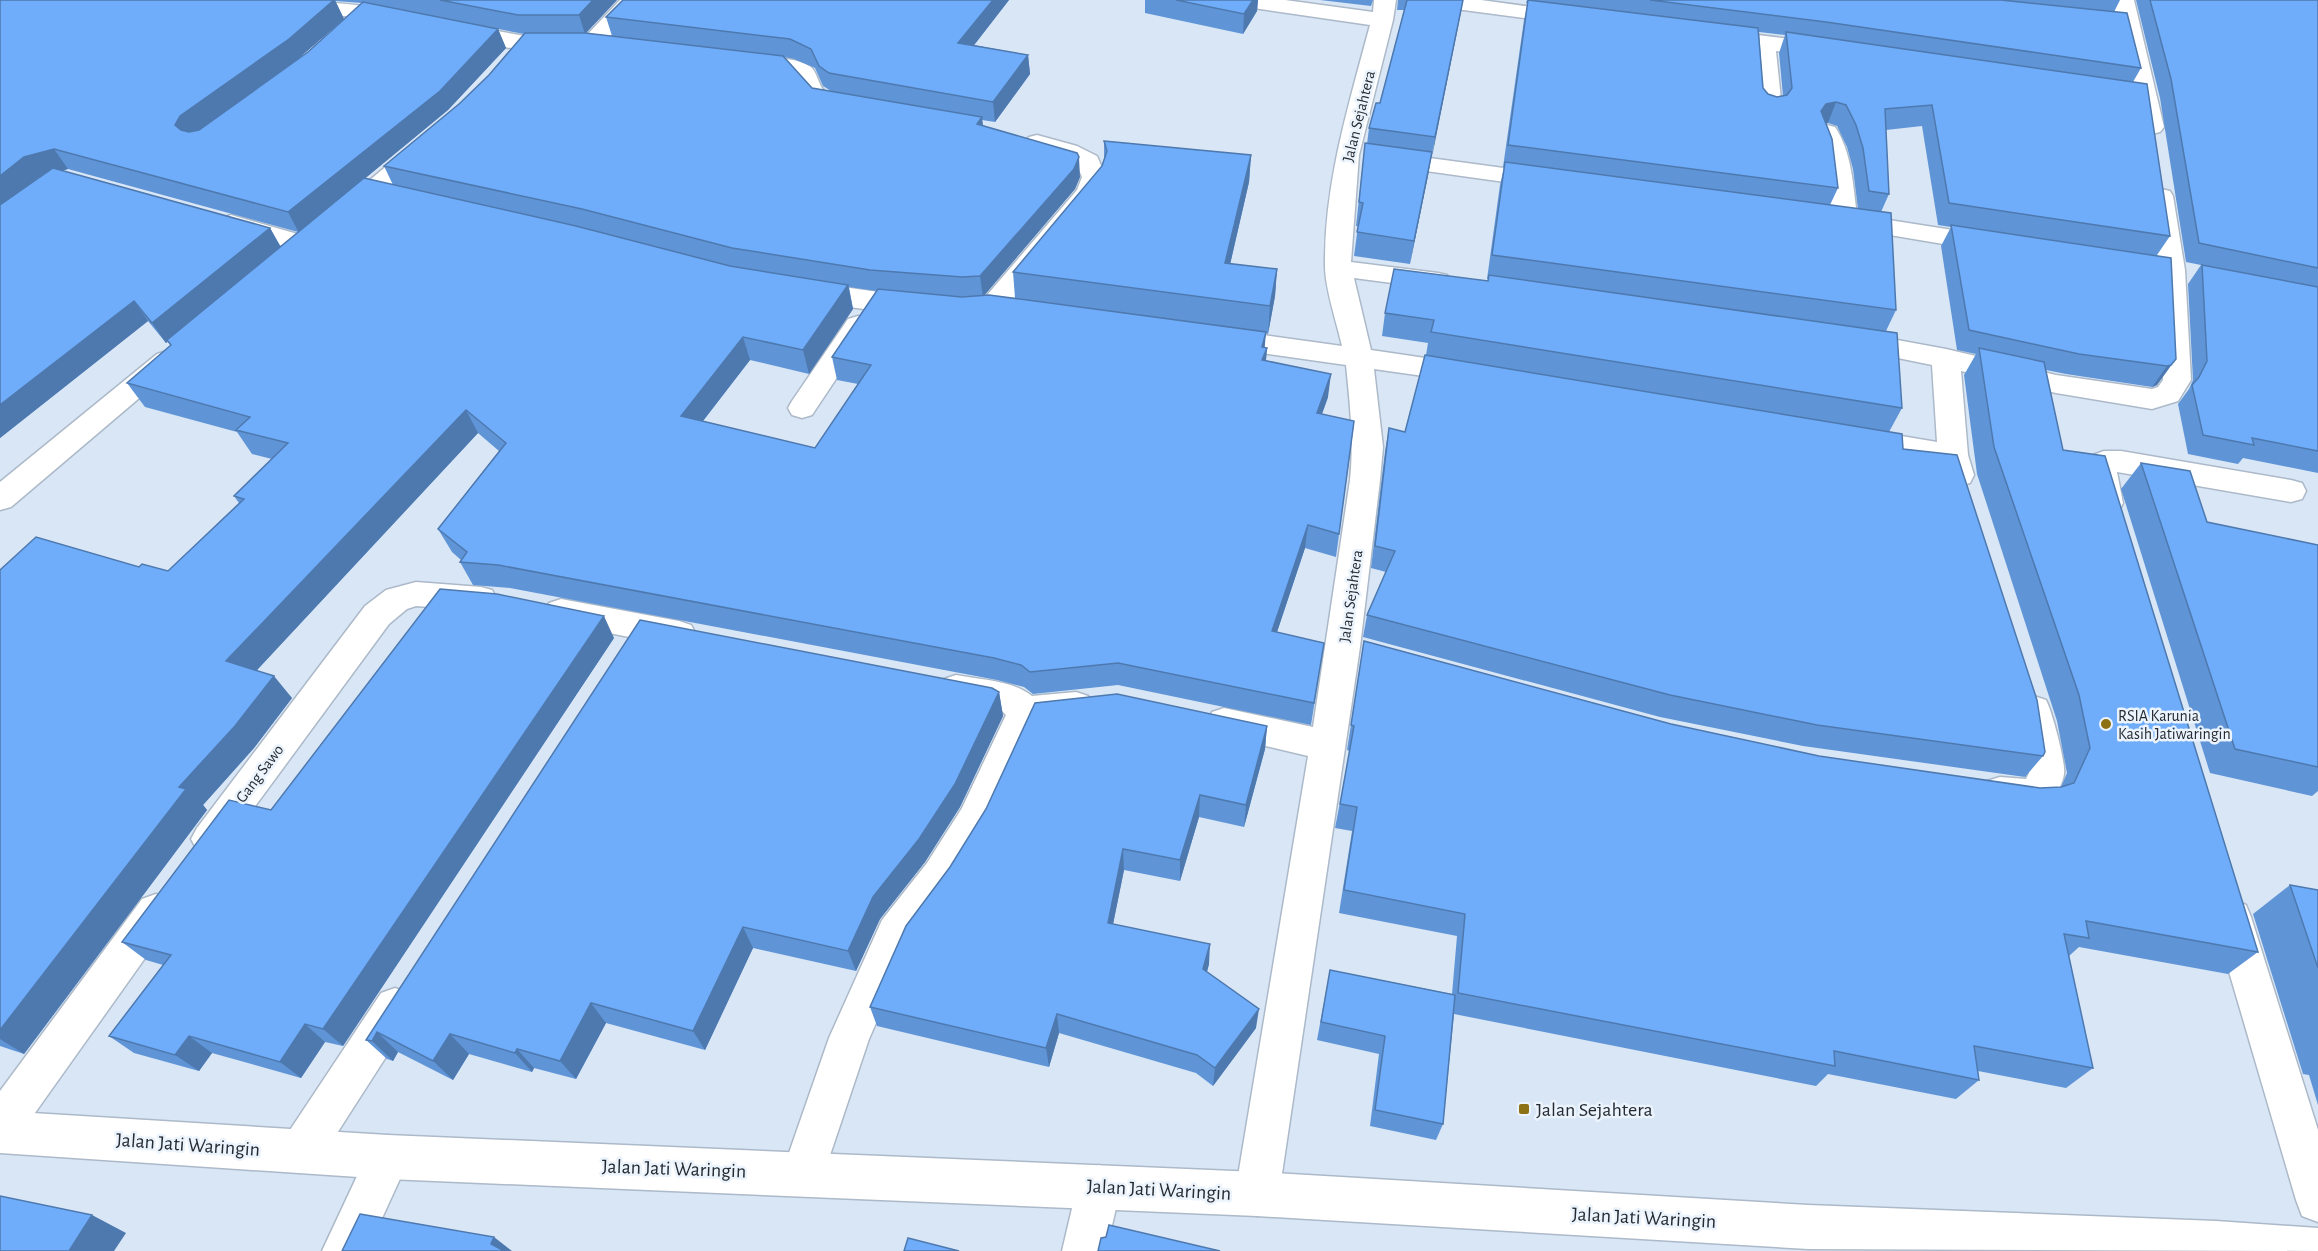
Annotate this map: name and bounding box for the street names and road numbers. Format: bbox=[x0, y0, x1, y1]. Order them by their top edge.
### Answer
street label: Jalan Sejahtera bbox=[1340, 69, 1379, 164]
street label: Jalan Sejahtera bbox=[1337, 549, 1366, 644]
street label: Gang Sawo bbox=[233, 741, 287, 806]
street label: Jalan Jati Waringin bbox=[115, 1130, 261, 1160]
street label: Jalan Jati Waringin bbox=[601, 1156, 747, 1182]
street label: Jalan Jati Waringin bbox=[1086, 1176, 1232, 1204]
street label: Jalan Jati Waringin bbox=[1571, 1204, 1717, 1232]

